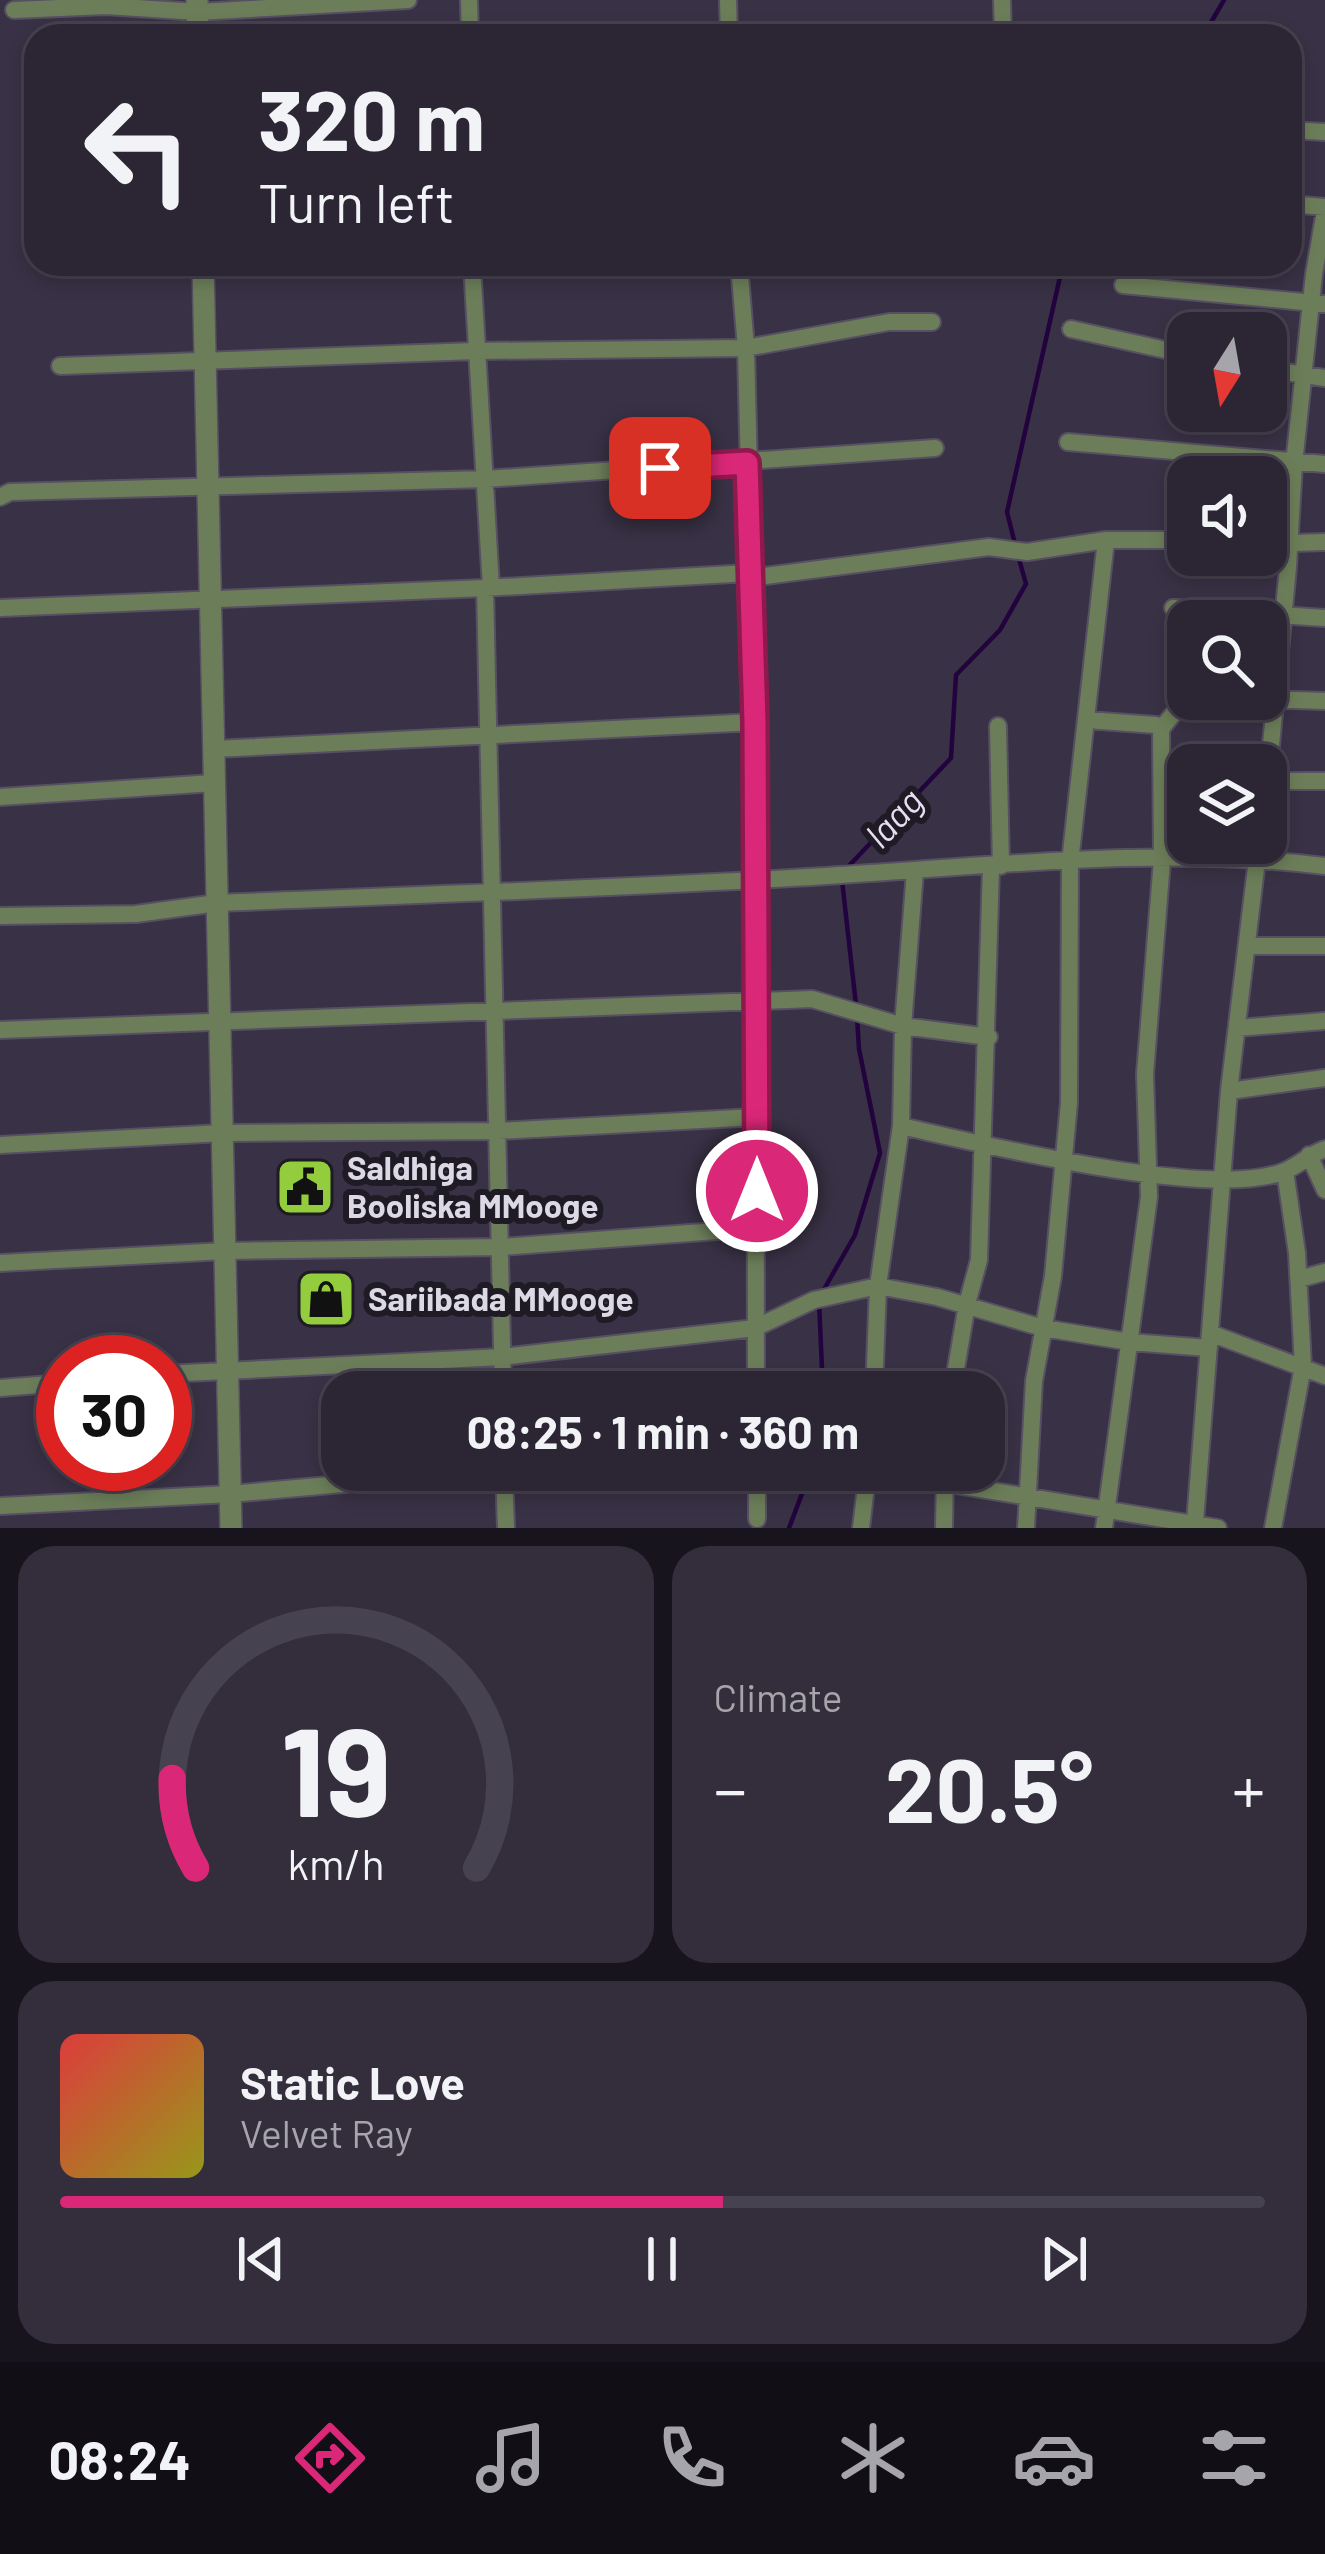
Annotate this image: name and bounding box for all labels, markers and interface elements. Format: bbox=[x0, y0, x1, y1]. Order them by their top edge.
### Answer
text: 320 m bbox=[258, 67, 485, 168]
icon: left bbox=[60, 72, 216, 228]
text: Turn left bbox=[258, 169, 455, 234]
north arrow bbox=[1167, 312, 1287, 432]
map controls bbox=[1167, 312, 1287, 864]
pin bbox=[609, 417, 711, 519]
icon: arrive bbox=[627, 435, 693, 501]
button: sound bbox=[1167, 456, 1287, 576]
button: search bbox=[1167, 600, 1287, 720]
button: layers bbox=[1167, 744, 1287, 864]
water label: laag bbox=[855, 779, 931, 855]
position arrow bbox=[694, 1128, 820, 1254]
place label: Saldhiga Booliska MMooge bbox=[347, 1147, 598, 1225]
public building icon: Saldhiga Booliska MMooge bbox=[274, 1156, 336, 1218]
shop icon: Sariibada MMooge bbox=[295, 1268, 357, 1330]
place label: Sariibada MMooge bbox=[368, 1278, 633, 1318]
speed limit sign: 30 bbox=[36, 1335, 192, 1491]
text: 08:25 · 1 min · 360 m bbox=[467, 1404, 859, 1458]
text: Climate bbox=[714, 1673, 843, 1720]
text: 19 bbox=[281, 1692, 391, 1842]
text: 20.5° bbox=[885, 1733, 1093, 1841]
text: − bbox=[714, 1748, 747, 1827]
text: + bbox=[1232, 1748, 1265, 1827]
text: km/h bbox=[287, 1836, 384, 1888]
text: Static Love bbox=[240, 2055, 465, 2109]
text: Velvet Ray bbox=[240, 2109, 413, 2156]
icon: previous bbox=[228, 2226, 294, 2292]
icon: pause bbox=[629, 2226, 695, 2292]
icon: next bbox=[1031, 2226, 1097, 2292]
icon: directions bbox=[288, 2416, 372, 2500]
icon: music bbox=[469, 2416, 553, 2500]
icon: phone bbox=[650, 2416, 734, 2500]
icon: climate bbox=[831, 2416, 915, 2500]
icon: car bbox=[1012, 2416, 1096, 2500]
icon: filters bbox=[1192, 2416, 1276, 2500]
text: 08:24 bbox=[48, 2426, 191, 2491]

